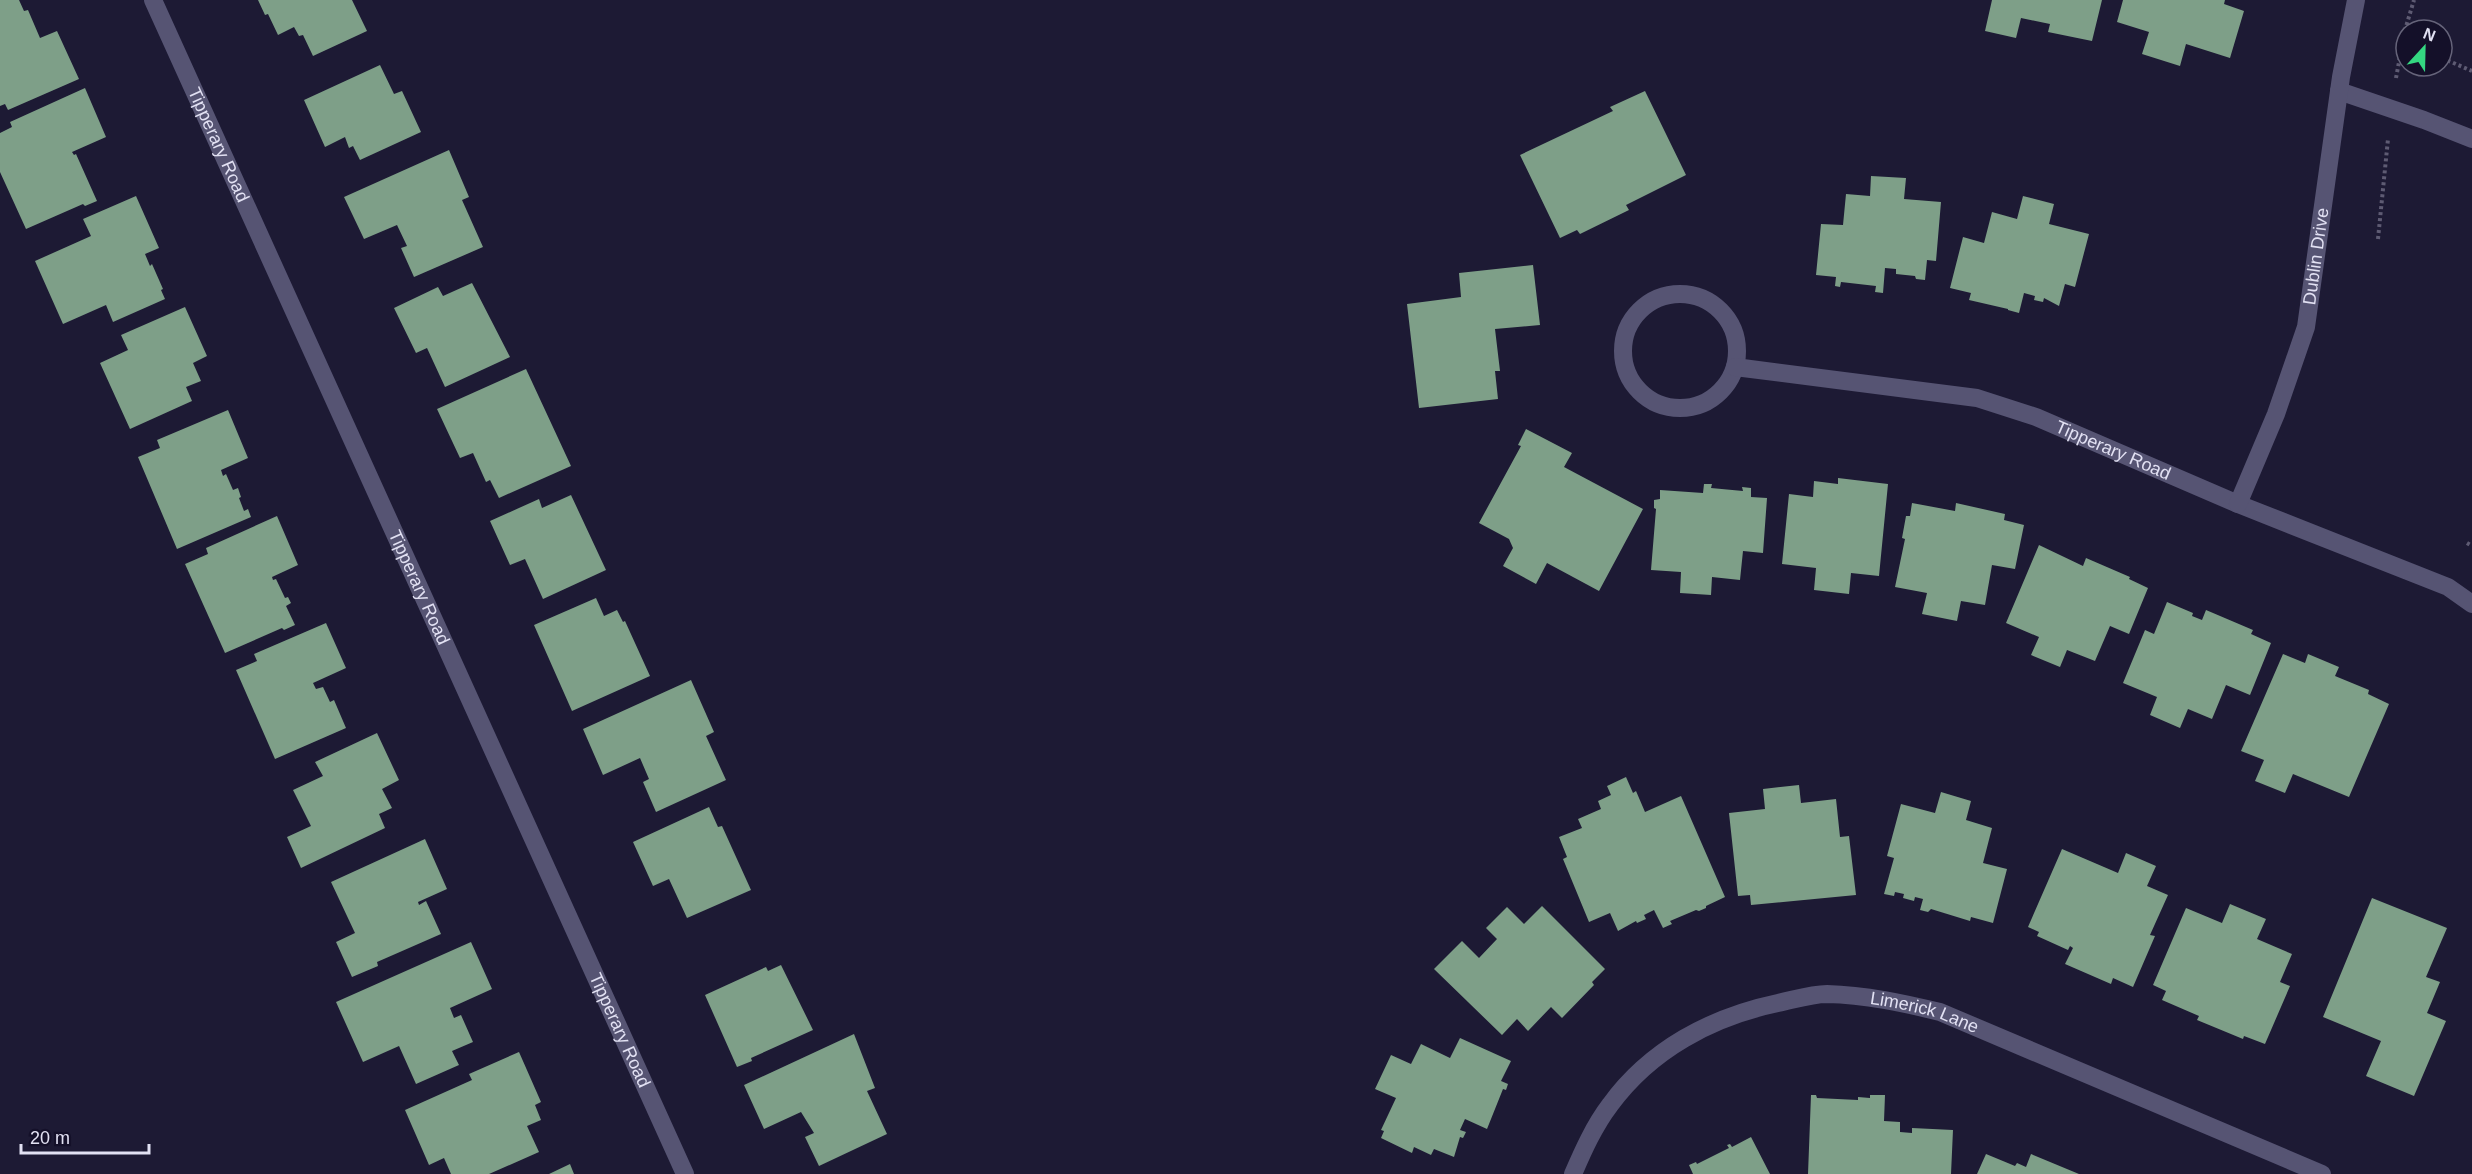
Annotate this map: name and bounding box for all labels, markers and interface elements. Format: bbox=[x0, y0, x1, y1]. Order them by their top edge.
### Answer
north arrow bbox=[2394, 18, 2454, 78]
text: N bbox=[2421, 25, 2438, 45]
street label: Tipperary Road bbox=[184, 84, 253, 205]
street label: Dublin Drive bbox=[2299, 206, 2333, 306]
street label: Tipperary Road bbox=[2053, 417, 2174, 484]
street label: Tipperary Road bbox=[385, 527, 454, 648]
street label: Tipperary Road bbox=[585, 970, 654, 1091]
street label: Limerick Lane bbox=[1869, 988, 1982, 1037]
scale bar bbox=[21, 1117, 148, 1155]
text: 20 m bbox=[30, 1128, 70, 1148]

